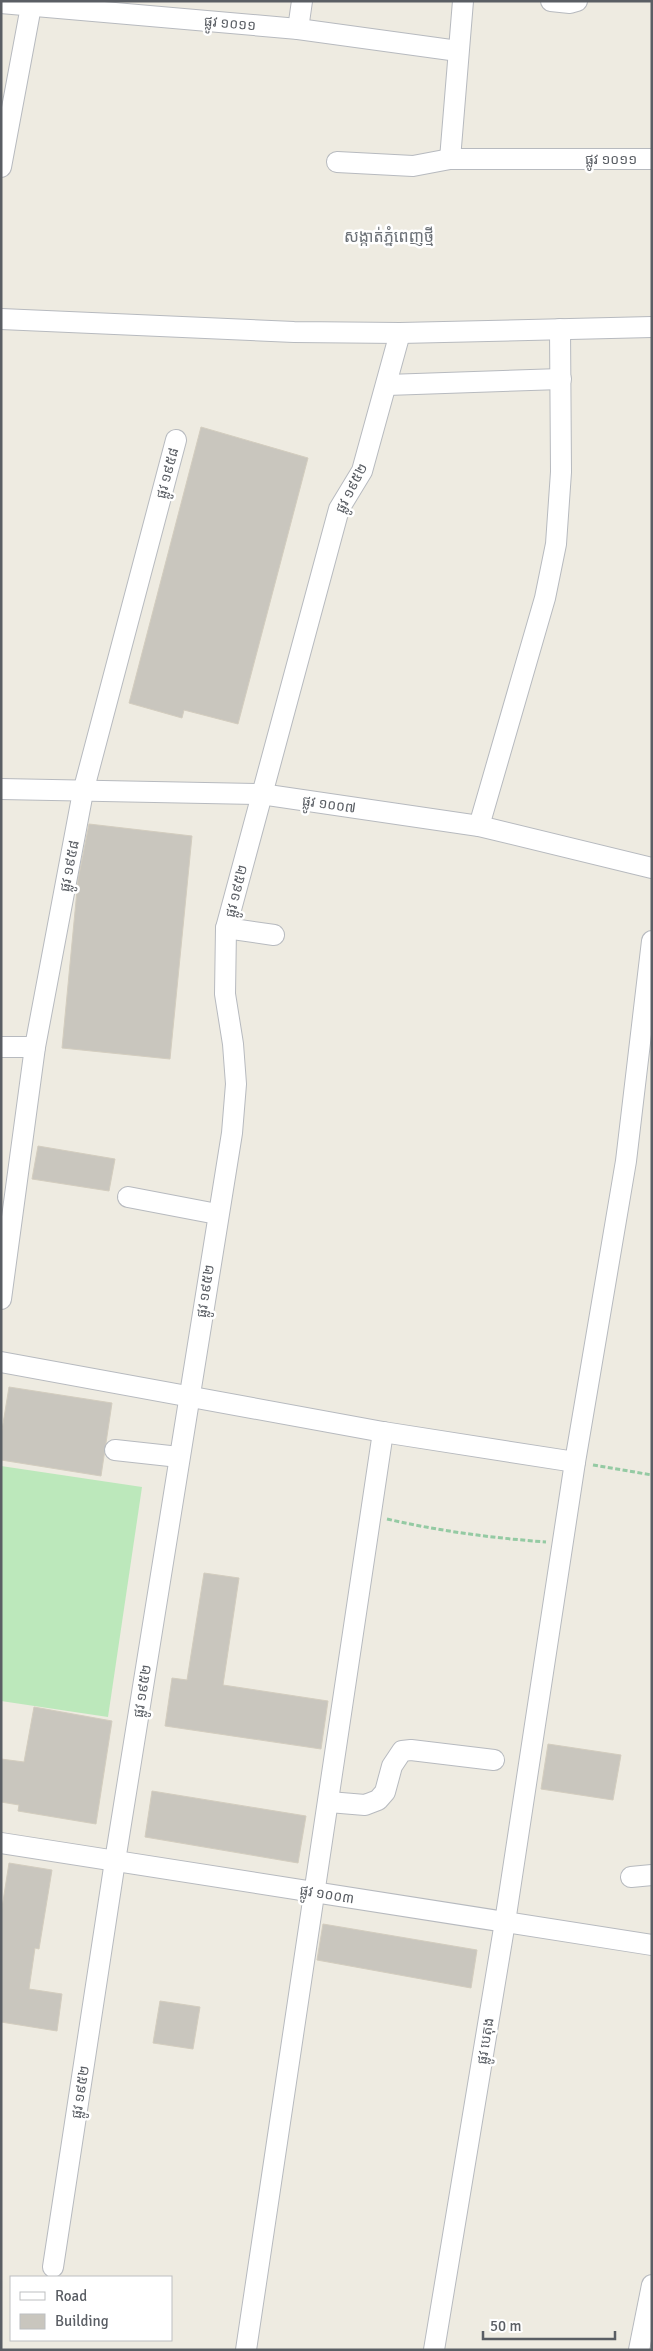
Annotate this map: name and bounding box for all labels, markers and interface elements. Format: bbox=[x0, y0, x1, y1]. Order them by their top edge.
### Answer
street label: ផ្លូវ ១០១១ bbox=[203, 13, 257, 37]
street label: ផ្លូវ ១០១១ bbox=[585, 151, 637, 171]
district label: សង្កាត់ភ្នំពេញថ្មី bbox=[344, 226, 434, 247]
street label: ផ្លូវ ១៩៥៨ bbox=[153, 446, 185, 501]
street label: ផ្លូវ ១៩៥២ bbox=[332, 460, 374, 517]
street label: ផ្លូវ ១០០៧ bbox=[301, 792, 357, 820]
street label: ផ្លូវ ១៩៥៨ bbox=[56, 839, 86, 894]
street label: ផ្លូវ ១៩៥២ bbox=[222, 863, 254, 920]
street label: ផ្លូវ ១៩៥២ bbox=[193, 1263, 221, 1319]
street label: ផ្លូវ ១៩៥២ bbox=[130, 1663, 158, 1719]
street label: ផ្លូវ ១០០៣ bbox=[298, 1882, 356, 1910]
street label: ផ្លូវ បេតុង bbox=[473, 2016, 501, 2066]
street label: ផ្លូវ ១៩៥២ bbox=[68, 2064, 96, 2120]
legend bbox=[10, 2276, 172, 2341]
text: Road bbox=[55, 2287, 87, 2305]
scale bar bbox=[483, 2308, 616, 2340]
text: Building bbox=[55, 2312, 109, 2330]
text: 50 m bbox=[490, 2317, 521, 2335]

